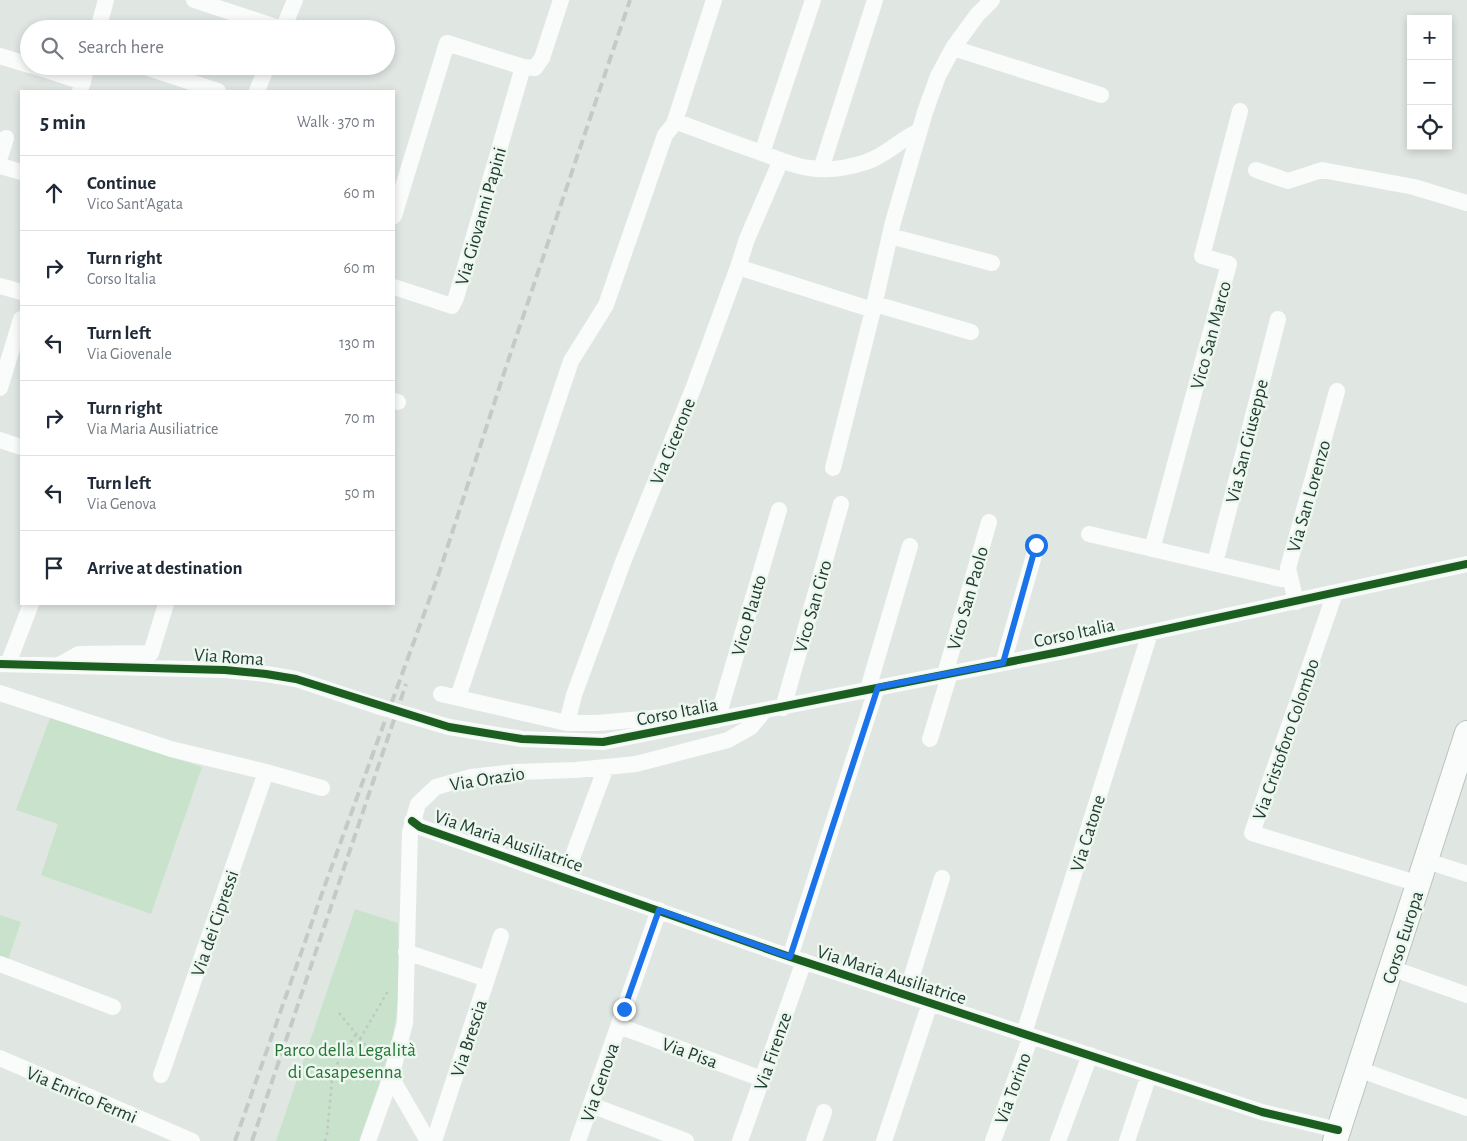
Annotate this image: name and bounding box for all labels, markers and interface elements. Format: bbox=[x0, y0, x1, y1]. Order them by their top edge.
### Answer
map controls bbox=[1407, 15, 1452, 150]
button: + bbox=[1407, 15, 1452, 60]
search box bbox=[20, 20, 395, 75]
icon: search bbox=[38, 34, 66, 62]
text: Search here bbox=[78, 38, 164, 57]
button: − bbox=[1407, 60, 1452, 105]
button: locate bbox=[1407, 105, 1452, 150]
text: 5 min bbox=[40, 112, 86, 133]
text: Walk · 370 m bbox=[297, 114, 375, 130]
street label: Via Giovanni Papini bbox=[453, 145, 510, 288]
text: Continue bbox=[87, 174, 156, 193]
icon: ahead bbox=[40, 179, 68, 207]
text: 60 m bbox=[344, 185, 375, 201]
text: Vico Sant'Agata bbox=[87, 196, 183, 212]
text: Turn right bbox=[87, 249, 162, 268]
icon: right bbox=[40, 254, 68, 282]
text: 60 m bbox=[344, 260, 375, 276]
text: Corso Italia bbox=[87, 271, 156, 287]
street label: Vico San Marco bbox=[1188, 279, 1235, 392]
text: Turn left bbox=[87, 324, 151, 343]
icon: left bbox=[40, 329, 68, 357]
text: 130 m bbox=[339, 335, 375, 351]
text: Via Giovenale bbox=[87, 346, 172, 362]
street label: Via San Giuseppe bbox=[1223, 377, 1272, 505]
street label: Via Cicerone bbox=[647, 396, 699, 488]
text: Turn right bbox=[87, 399, 162, 418]
icon: right bbox=[40, 404, 68, 432]
text: 70 m bbox=[344, 410, 375, 426]
text: Via Maria Ausiliatrice bbox=[87, 421, 218, 437]
street label: Via San Lorenzo bbox=[1284, 438, 1335, 555]
text: Turn left bbox=[87, 474, 151, 493]
icon: left bbox=[40, 479, 68, 507]
text: 50 m bbox=[344, 485, 375, 501]
text: Via Genova bbox=[87, 496, 156, 512]
route start bbox=[1025, 534, 1048, 557]
street label: Vico San Paolo bbox=[945, 545, 992, 652]
icon: arrive bbox=[40, 554, 68, 582]
street label: Vico San Ciro bbox=[791, 558, 836, 655]
text: Arrive at destination bbox=[87, 559, 243, 578]
street label: Vico Plauto bbox=[729, 573, 770, 658]
street label: Corso Italia bbox=[1032, 616, 1117, 651]
street label: Via Roma bbox=[193, 646, 265, 669]
street label: Via Cristoforo Colombo bbox=[1250, 656, 1323, 823]
street label: Corso Italia bbox=[635, 695, 720, 730]
street label: Via Orazio bbox=[448, 764, 526, 795]
street label: Via Catone bbox=[1068, 793, 1109, 874]
street label: Via Maria Ausiliatrice bbox=[432, 807, 585, 876]
street label: Via dei Cipressi bbox=[188, 868, 242, 979]
street label: Corso Europa bbox=[1379, 888, 1427, 986]
street label: Via Maria Ausiliatrice bbox=[814, 942, 969, 1009]
street label: Via Brescia bbox=[448, 997, 491, 1079]
route end bbox=[613, 998, 636, 1021]
street label: Via Firenze bbox=[751, 1010, 796, 1093]
street label: Via Pisa bbox=[659, 1035, 720, 1072]
street label: Via Genova bbox=[578, 1040, 623, 1125]
park label: Parco della Legalità di Casapesenna bbox=[274, 1041, 416, 1082]
street label: Via Torino bbox=[992, 1050, 1035, 1127]
street label: Via Enrico Fermi bbox=[23, 1063, 140, 1127]

